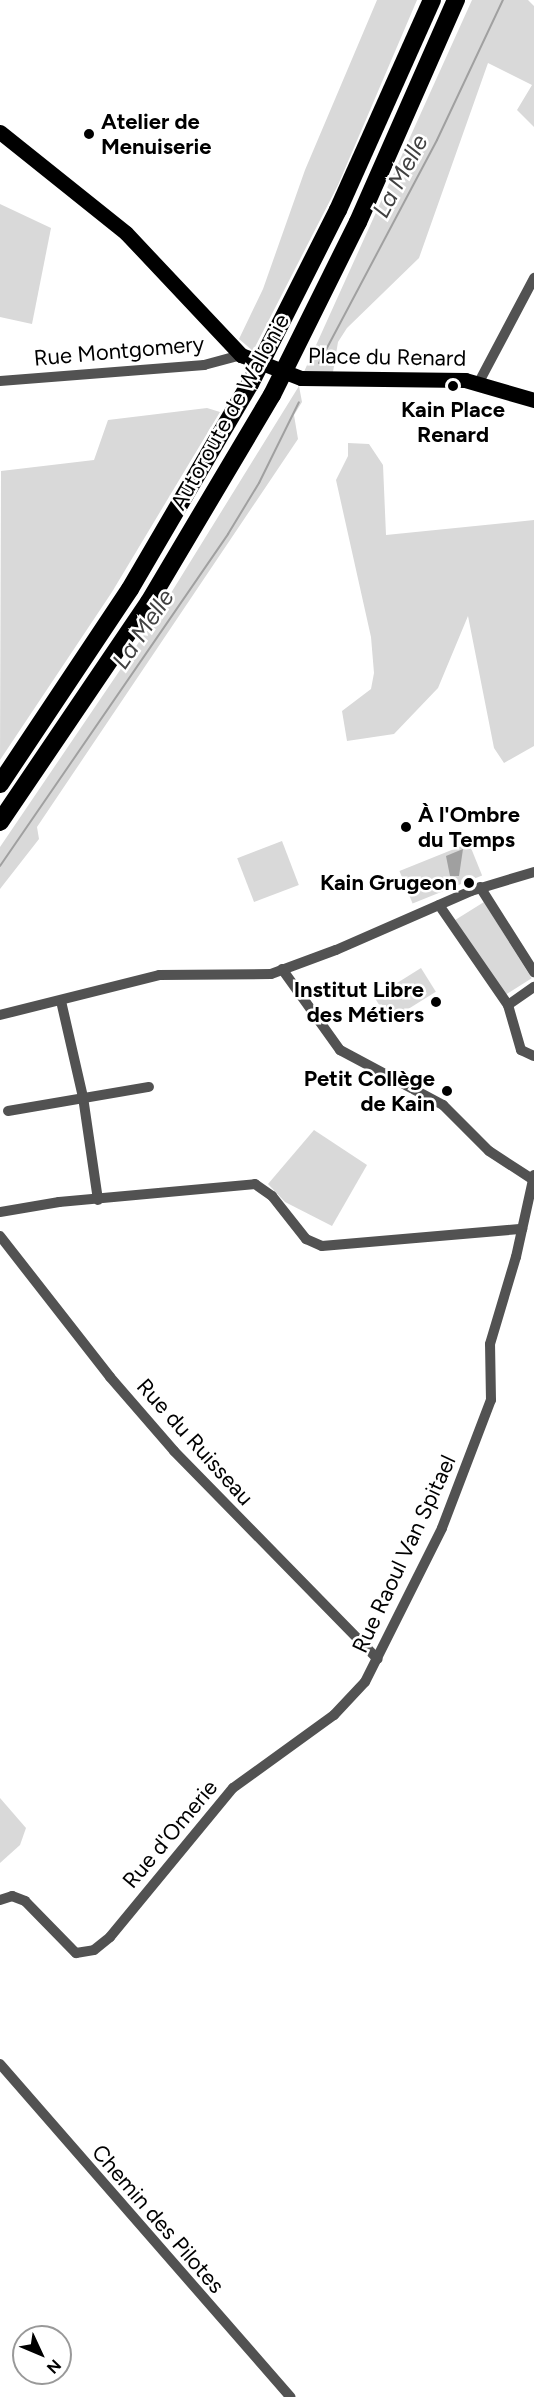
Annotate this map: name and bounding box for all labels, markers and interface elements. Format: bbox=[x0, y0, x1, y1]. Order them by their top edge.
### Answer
place label: Atelier de Menuiserie bbox=[101, 108, 212, 160]
marker: Atelier de Menuiserie bbox=[82, 127, 96, 141]
water label: La Melle bbox=[366, 130, 434, 222]
street label: Autoroute de Wallonie bbox=[165, 309, 295, 515]
street label: Rue Montgomery bbox=[33, 330, 205, 372]
street label: Place du Renard bbox=[308, 342, 466, 372]
marker: Kain Place Renard bbox=[446, 379, 460, 393]
place label: Kain Place Renard bbox=[401, 396, 505, 448]
water label: La Melle bbox=[106, 584, 180, 674]
place label: À l'Ombre du Temps bbox=[418, 801, 520, 852]
marker: À l'Ombre du Temps bbox=[399, 820, 413, 834]
place label: Kain Grugeon bbox=[320, 870, 457, 896]
marker: Kain Grugeon bbox=[462, 876, 476, 890]
place label: Institut Libre des Métiers bbox=[294, 976, 424, 1028]
marker: Institut Libre des Métiers bbox=[429, 995, 443, 1009]
place label: Petit Collège de Kain bbox=[304, 1065, 435, 1116]
marker: Petit Collège de Kain bbox=[440, 1084, 454, 1098]
street label: Rue du Ruisseau bbox=[131, 1373, 259, 1511]
street label: Rue Raoul Van Spitael bbox=[347, 1451, 461, 1657]
street label: Rue d'Omerie bbox=[117, 1775, 223, 1893]
street label: Chemin des Pilotes bbox=[86, 2139, 230, 2299]
north arrow bbox=[12, 2325, 72, 2385]
text: N bbox=[43, 2355, 65, 2378]

